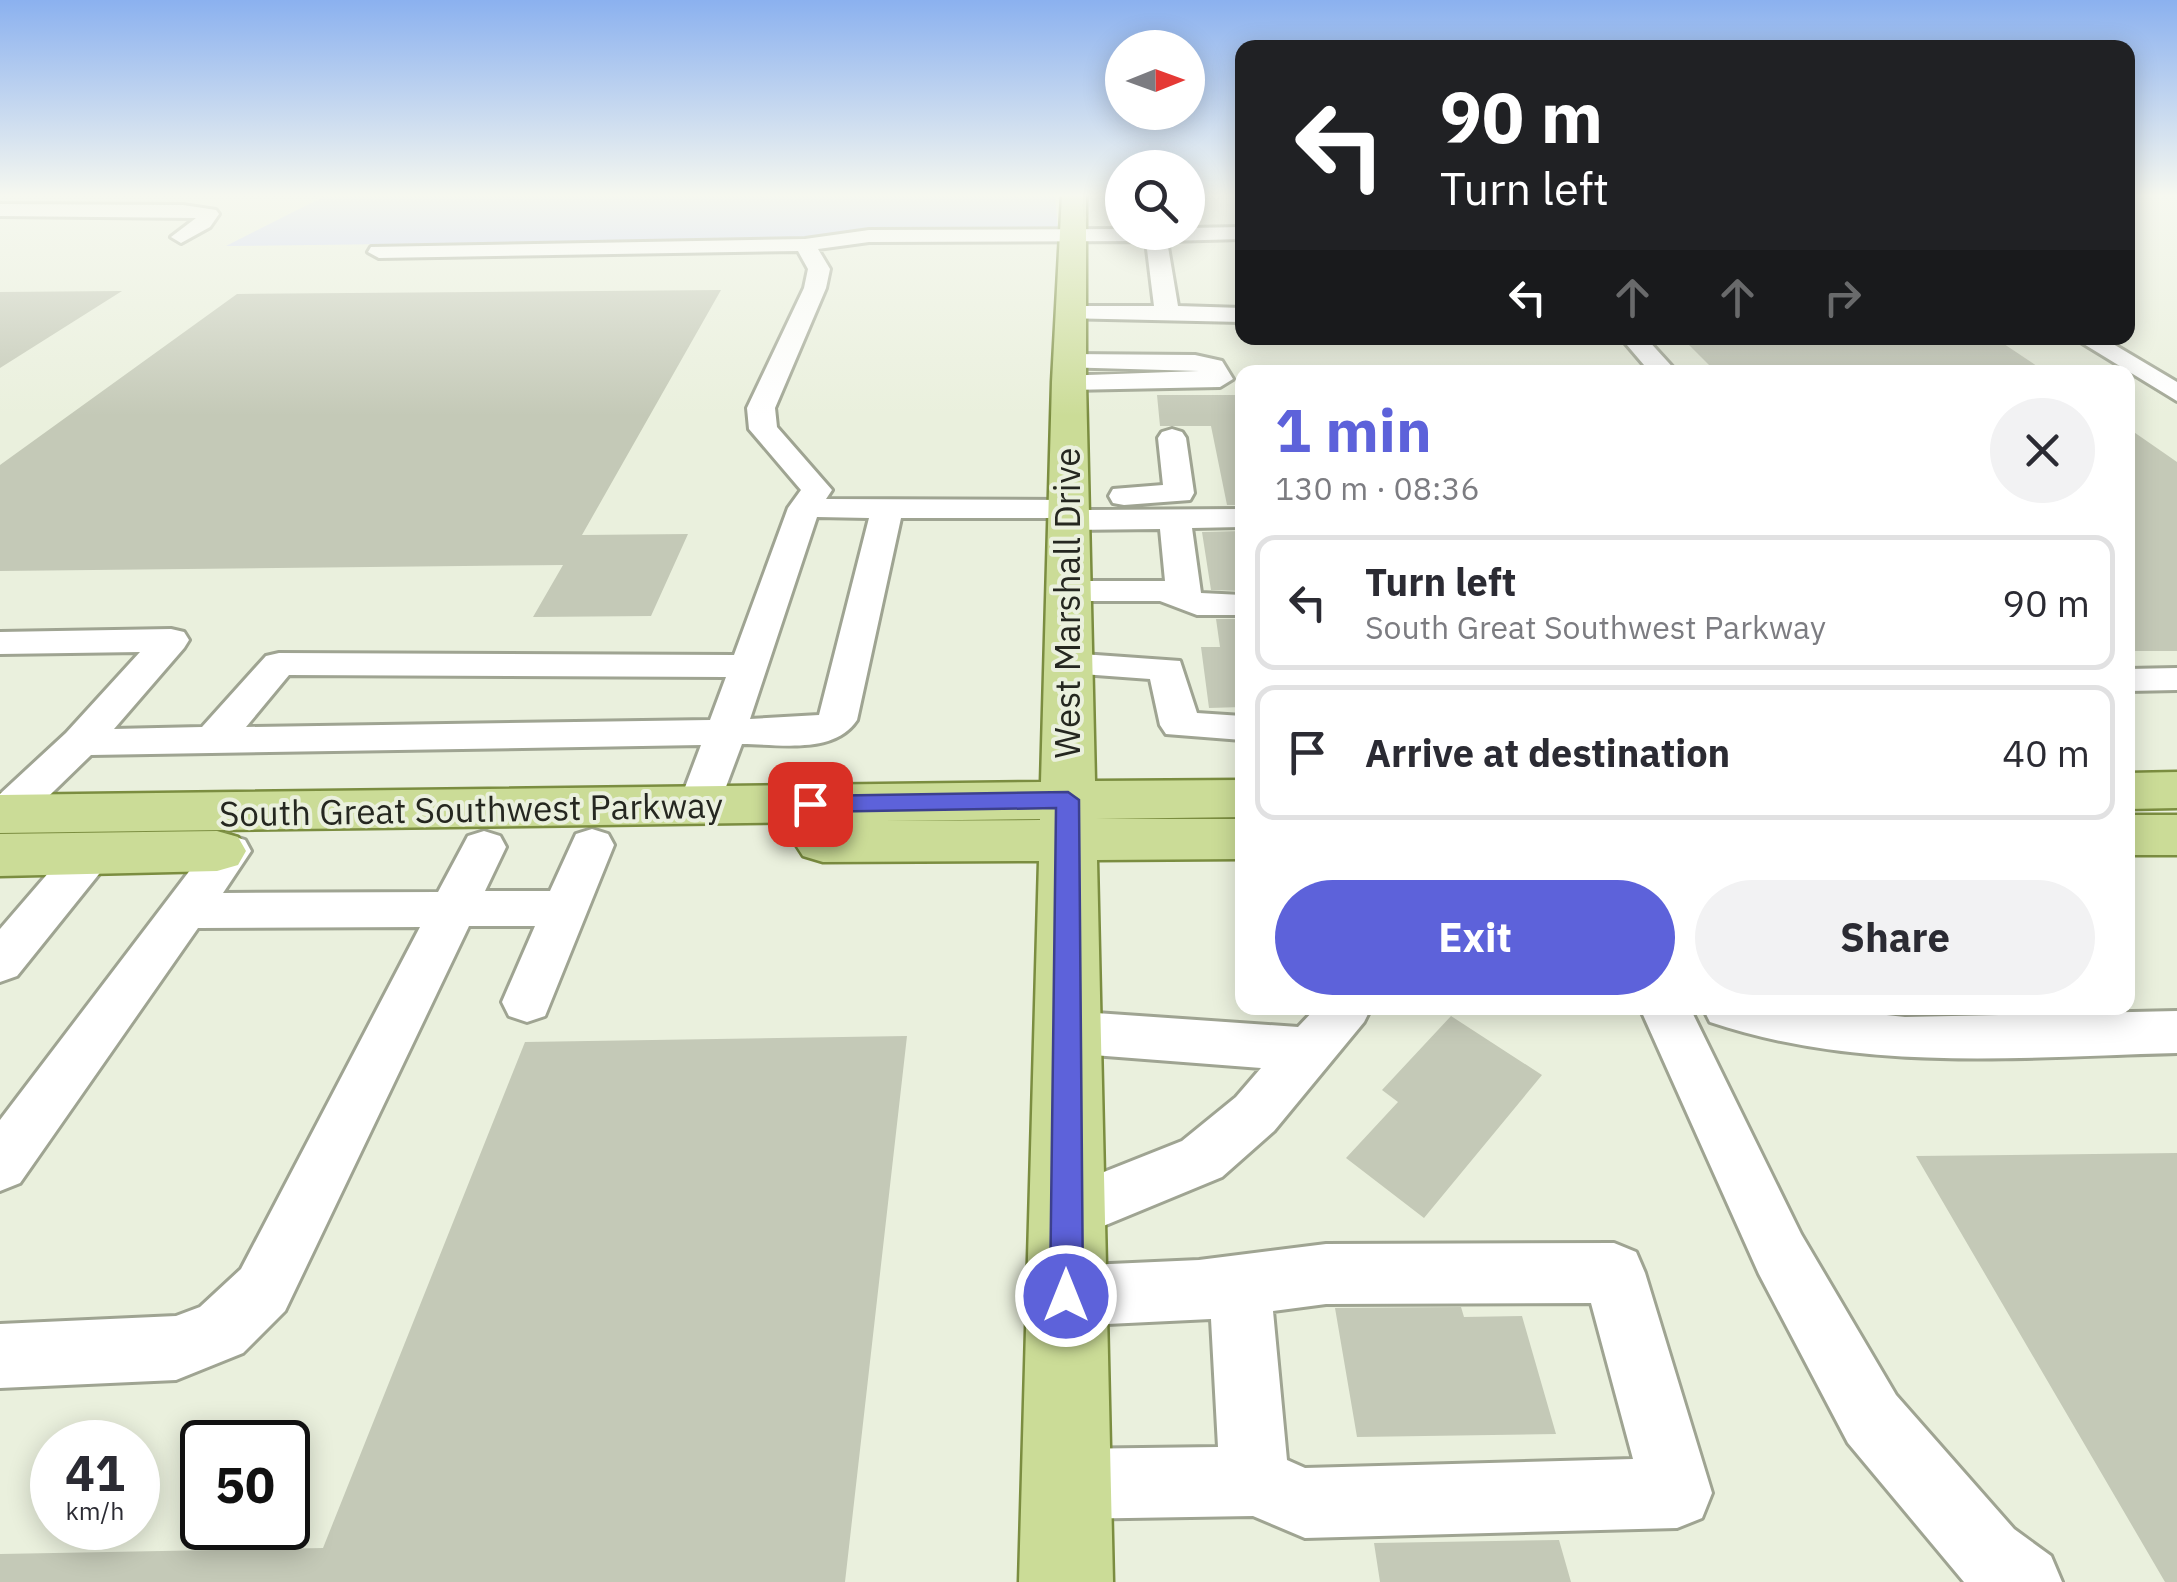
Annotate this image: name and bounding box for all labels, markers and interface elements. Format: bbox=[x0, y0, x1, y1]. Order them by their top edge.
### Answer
north arrow bbox=[1105, 30, 1205, 130]
map controls bbox=[1105, 30, 1205, 250]
text: 90 m bbox=[1440, 71, 1603, 162]
icon: left bbox=[1275, 80, 1405, 210]
button: search bbox=[1105, 150, 1205, 250]
text: Turn left bbox=[1440, 159, 1609, 217]
icon: left bbox=[1500, 270, 1555, 325]
icon: ahead bbox=[1605, 270, 1660, 325]
icon: ahead bbox=[1710, 270, 1765, 325]
icon: right bbox=[1815, 270, 1870, 325]
text: 1 min bbox=[1275, 390, 1432, 469]
button: close bbox=[1990, 398, 2095, 503]
street label: West Marshall Drive bbox=[1044, 447, 1090, 759]
text: 130 m · 08:36 bbox=[1275, 467, 1480, 509]
text: Turn left bbox=[1365, 557, 1516, 606]
icon: left bbox=[1280, 575, 1335, 630]
text: 90 m bbox=[2002, 578, 2090, 627]
text: South Great Southwest Parkway bbox=[1365, 606, 1826, 648]
icon: arrive bbox=[1280, 725, 1335, 780]
text: Arrive at destination bbox=[1365, 728, 1730, 777]
text: 40 m bbox=[2002, 728, 2090, 777]
pin bbox=[768, 762, 853, 847]
icon: arrive bbox=[783, 777, 838, 832]
street label: South Great Southwest Parkway bbox=[219, 782, 723, 836]
button: Exit bbox=[1275, 880, 1675, 995]
button: Share bbox=[1695, 880, 2095, 995]
position arrow bbox=[1014, 1244, 1118, 1348]
speed limit sign: 50 bbox=[180, 1420, 310, 1550]
text: 41 bbox=[65, 1440, 125, 1505]
text: km/h bbox=[66, 1494, 124, 1527]

